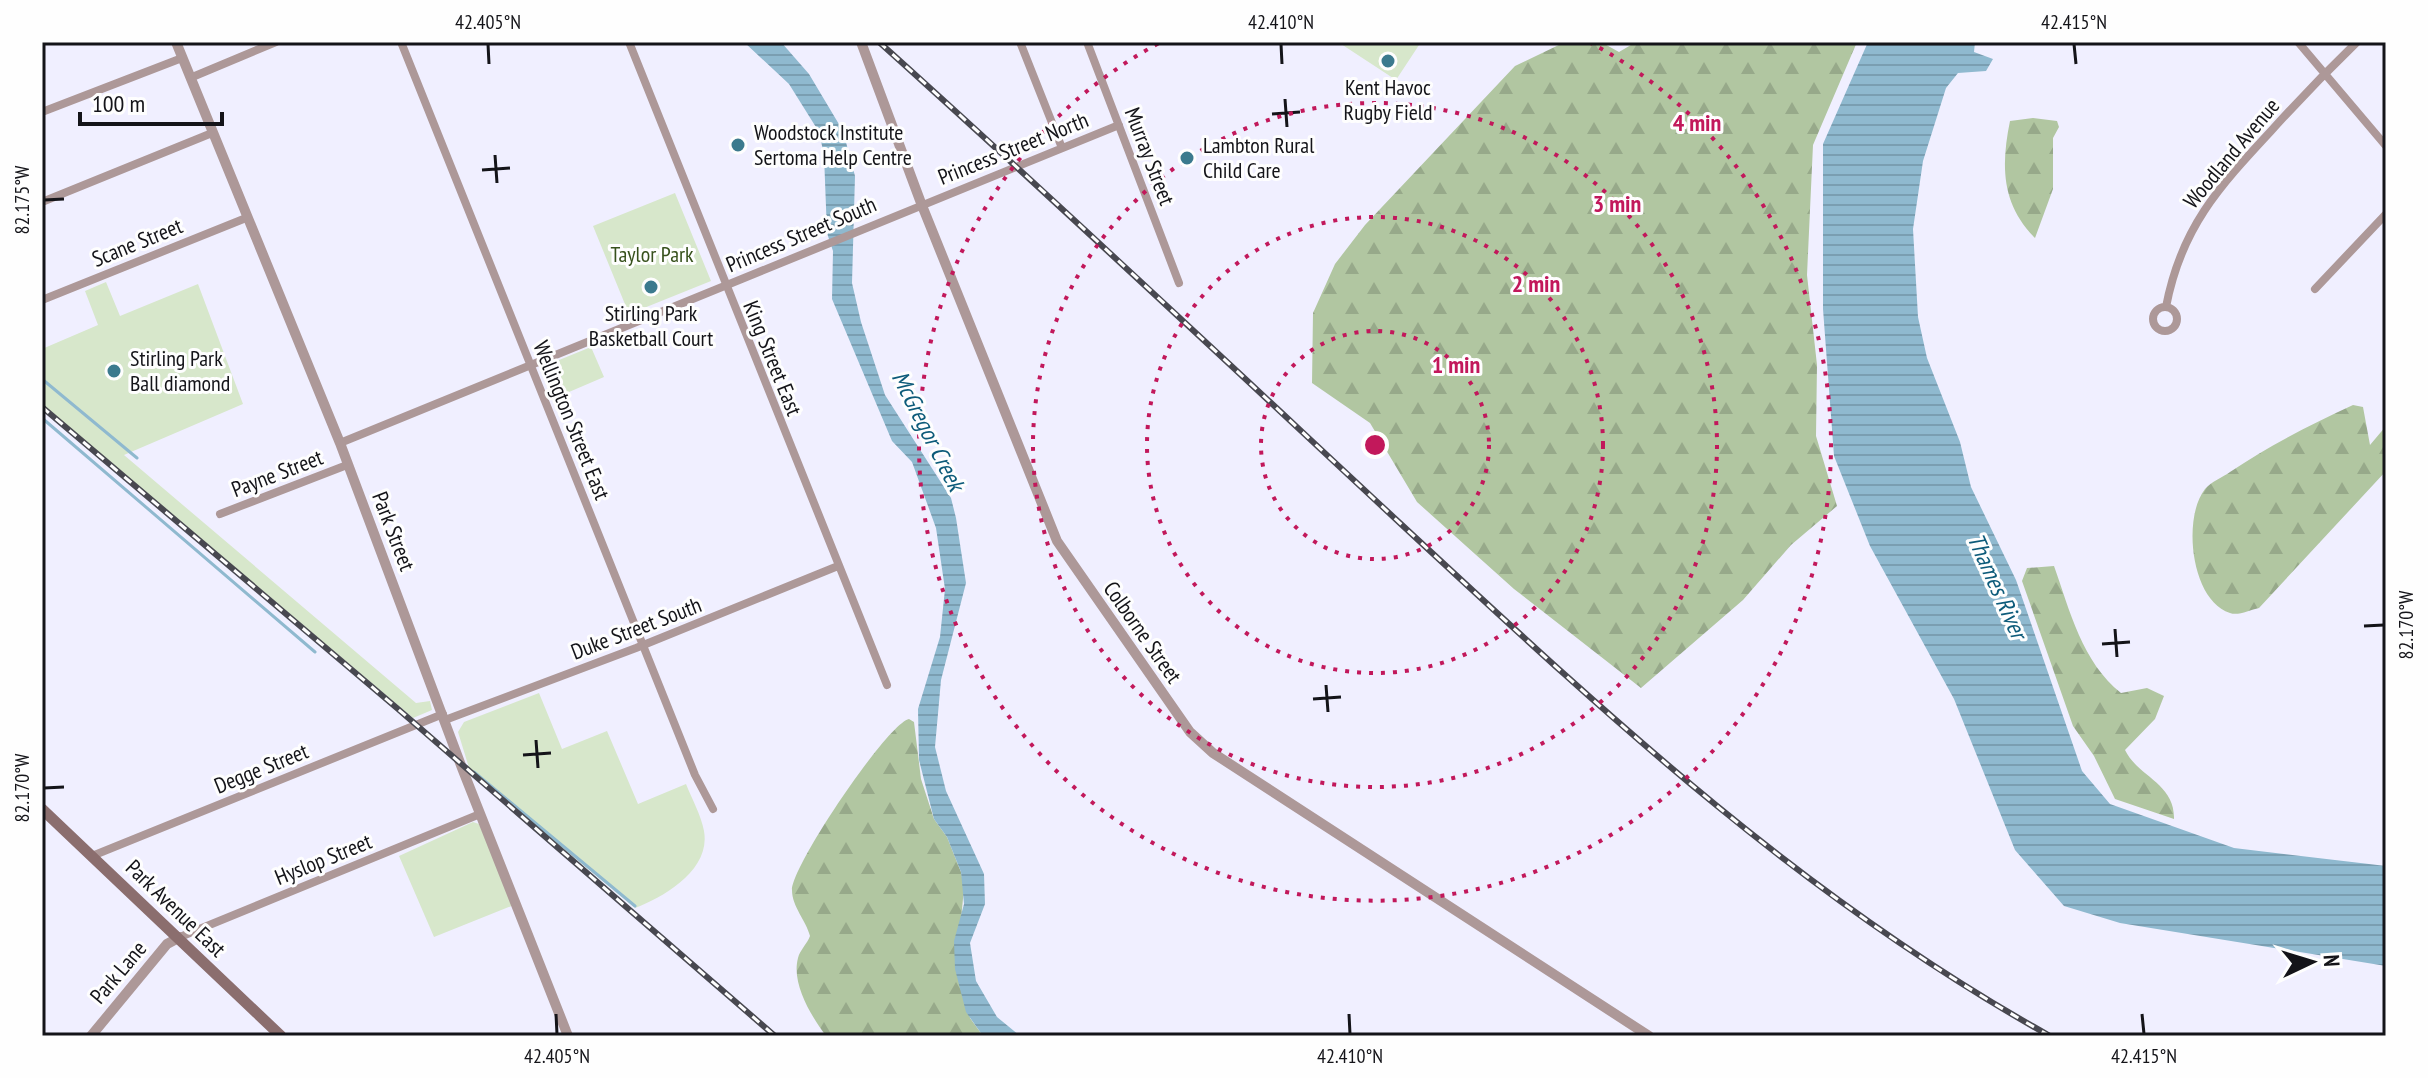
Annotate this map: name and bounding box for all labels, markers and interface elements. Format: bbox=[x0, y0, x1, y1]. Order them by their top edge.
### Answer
text: 42.405°N bbox=[455, 9, 521, 35]
text: 42.410°N bbox=[1248, 9, 1314, 35]
text: 42.415°N bbox=[2041, 9, 2107, 35]
marker: Kent Havoc Rugby Field bbox=[1379, 52, 1397, 70]
place label: Kent Havoc Rugby Field bbox=[1344, 73, 1432, 126]
scale bar bbox=[80, 76, 222, 126]
text: 100 m bbox=[92, 88, 145, 119]
street label: Woodland Avenue bbox=[2177, 92, 2285, 214]
street label: Murray Street bbox=[1119, 103, 1181, 209]
street label: Princess Street North bbox=[934, 105, 1092, 191]
text: 4 min bbox=[1673, 107, 1721, 138]
place label: Woodstock Institute Sertoma Help Centre bbox=[754, 118, 912, 171]
place label: Lambton Rural Child Care bbox=[1203, 131, 1315, 184]
marker: Woodstock Institute Sertoma Help Centre bbox=[729, 136, 747, 154]
marker: Lambton Rural Child Care bbox=[1178, 149, 1196, 167]
text: 82.175°W bbox=[9, 165, 35, 234]
text: 3 min bbox=[1593, 188, 1641, 219]
street label: Princess Street South bbox=[722, 190, 880, 278]
street label: Scane Street bbox=[88, 211, 186, 273]
park label: Taylor Park bbox=[610, 240, 694, 268]
text: 2 min bbox=[1512, 268, 1560, 299]
marker: Stirling Park Basketball Court bbox=[642, 278, 660, 296]
street label: King Street East bbox=[737, 296, 809, 420]
place label: Stirling Park Basketball Court bbox=[589, 299, 713, 352]
street label: Wellington Street East bbox=[527, 336, 617, 504]
place label: Stirling Park Ball diamond bbox=[130, 344, 230, 397]
text: 1 min bbox=[1432, 349, 1480, 380]
marker: Stirling Park Ball diamond bbox=[105, 362, 123, 380]
water label: McGregor Creek bbox=[885, 366, 973, 498]
centre of rings bbox=[1361, 431, 1389, 459]
street label: Payne Street bbox=[227, 443, 327, 503]
street label: Park Street bbox=[366, 488, 422, 574]
water label: Thames River bbox=[1960, 528, 2036, 646]
street label: Colborne Street bbox=[1098, 576, 1188, 688]
street label: Duke Street South bbox=[567, 590, 705, 666]
text: 82.170°W bbox=[2393, 590, 2419, 659]
street label: Degge Street bbox=[210, 737, 312, 799]
text: 82.170°W bbox=[9, 753, 35, 822]
street label: Hyslop Street bbox=[271, 827, 375, 891]
street label: Park Avenue East bbox=[120, 853, 232, 963]
north arrow bbox=[2272, 922, 2352, 1002]
street label: Park Lane bbox=[84, 935, 152, 1009]
text: N bbox=[2318, 954, 2346, 968]
text: 42.405°N bbox=[524, 1043, 590, 1069]
text: 42.410°N bbox=[1317, 1043, 1383, 1069]
text: 42.415°N bbox=[2111, 1043, 2177, 1069]

